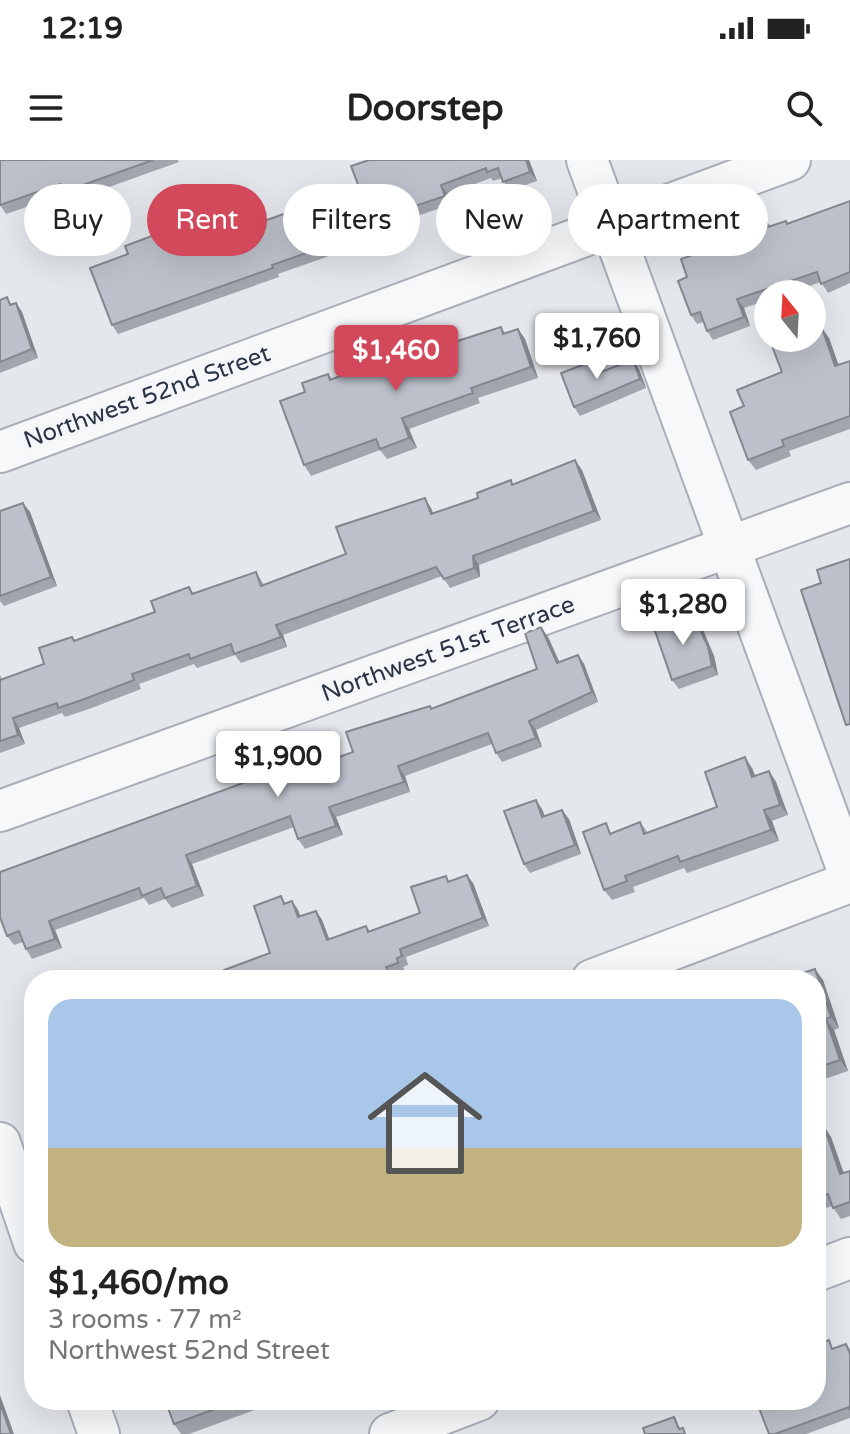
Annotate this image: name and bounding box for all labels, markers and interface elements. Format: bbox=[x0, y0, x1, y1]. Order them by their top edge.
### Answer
text: 12:19 bbox=[40, 10, 123, 47]
icon: menu bbox=[24, 86, 68, 130]
icon: search bbox=[782, 86, 826, 130]
text: Doorstep bbox=[346, 87, 504, 130]
chip: Buy bbox=[24, 184, 131, 256]
chip: Rent bbox=[147, 184, 267, 256]
chip: Filters bbox=[283, 184, 420, 256]
chip: New bbox=[436, 184, 552, 256]
chip: Apartment bbox=[568, 184, 768, 256]
north arrow bbox=[754, 280, 826, 352]
map controls bbox=[754, 280, 826, 352]
pin: $1,760 bbox=[532, 313, 662, 381]
text: $1,760 bbox=[553, 323, 641, 354]
pin: $1,460 bbox=[331, 325, 461, 393]
text: $1,460 bbox=[352, 335, 440, 366]
street label: Northwest 52nd Street bbox=[20, 339, 274, 455]
pin: $1,280 bbox=[618, 579, 748, 647]
text: $1,280 bbox=[639, 589, 727, 620]
street label: Northwest 51st Terrace bbox=[317, 590, 579, 708]
pin: $1,900 bbox=[213, 731, 343, 799]
text: $1,900 bbox=[234, 741, 322, 772]
icon: home bbox=[353, 1051, 497, 1195]
text: $1,460/mo bbox=[48, 1263, 229, 1304]
text: 3 rooms · 77 m² bbox=[48, 1304, 242, 1335]
text: Northwest 52nd Street bbox=[48, 1335, 330, 1366]

